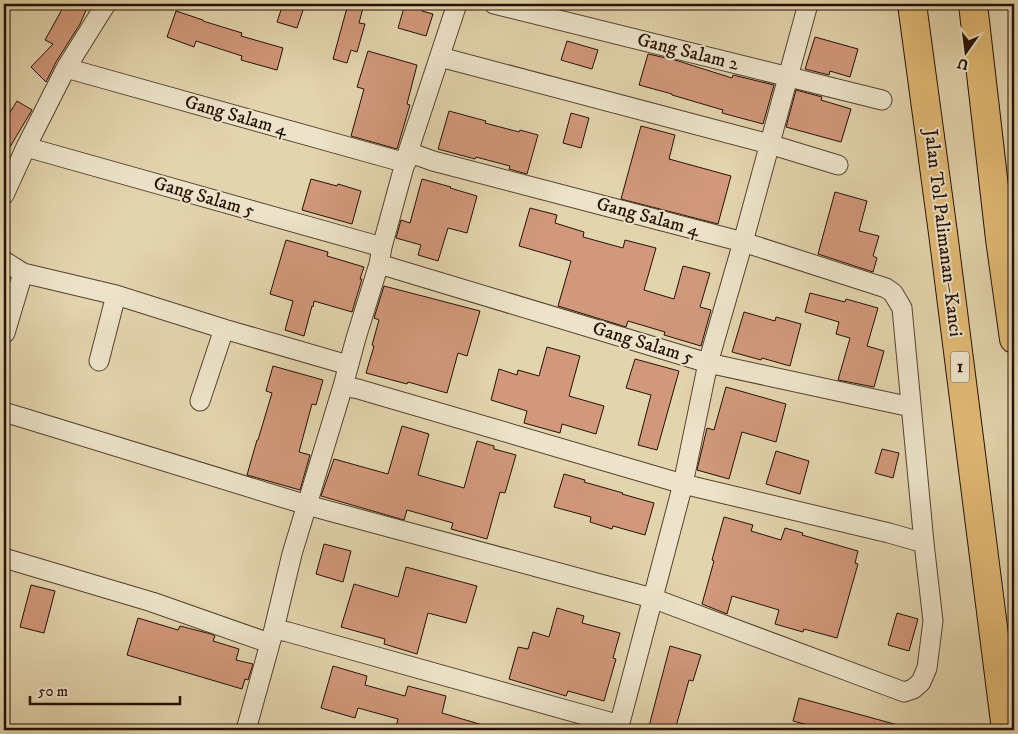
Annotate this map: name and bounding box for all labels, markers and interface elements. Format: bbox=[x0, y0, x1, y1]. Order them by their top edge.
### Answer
street label: Gang Salam 2 bbox=[635, 28, 742, 76]
north arrow bbox=[940, 28, 990, 78]
text: U bbox=[956, 54, 971, 74]
street label: Gang Salam 4 bbox=[182, 90, 291, 142]
street label: Jalan Tol Palimanan–Kanci bbox=[919, 126, 967, 338]
street label: Gang Salam 5 bbox=[151, 172, 258, 223]
street label: Gang Salam 4 bbox=[594, 192, 703, 242]
street label: Gang Salam 5 bbox=[590, 317, 697, 369]
road number: 1 bbox=[951, 352, 969, 382]
scale bar bbox=[30, 674, 180, 706]
text: 50 m bbox=[38, 682, 68, 701]

